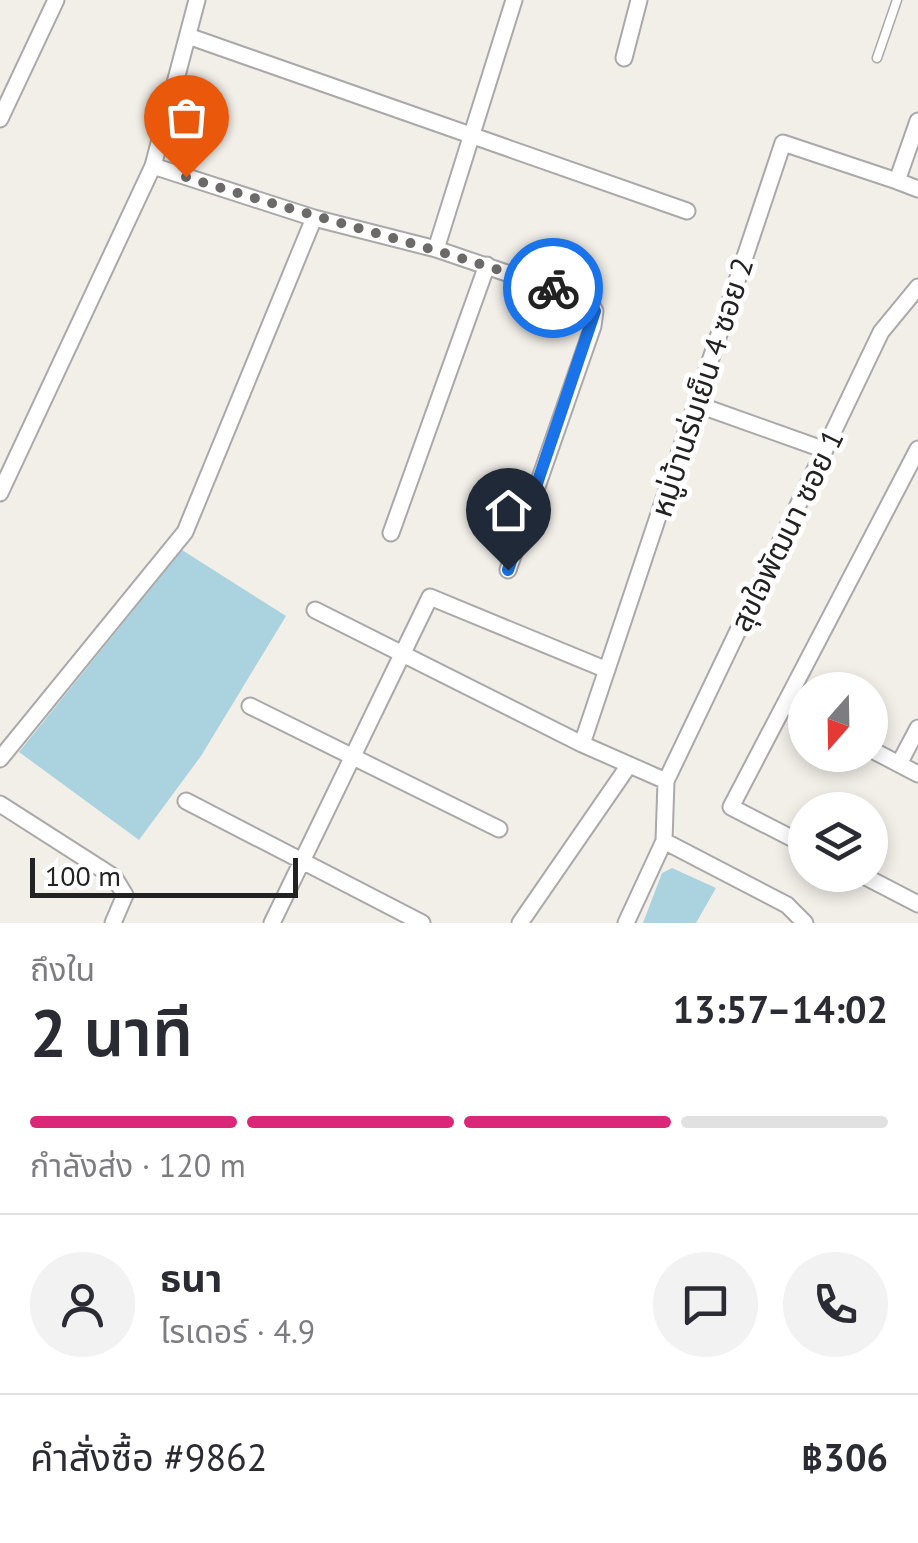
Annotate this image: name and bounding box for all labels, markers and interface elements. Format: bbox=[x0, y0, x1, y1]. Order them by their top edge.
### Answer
pin bbox=[144, 75, 229, 178]
icon: bag bbox=[159, 90, 214, 145]
courier bbox=[503, 238, 603, 338]
street label: หมู่บ้านร่มเย็น 4 ซอย 2 bbox=[641, 252, 761, 522]
icon: bike bbox=[526, 261, 581, 316]
street label: สุขใจพัฒนา ซอย 1 bbox=[720, 423, 852, 637]
pin bbox=[466, 468, 551, 571]
icon: home bbox=[481, 483, 536, 538]
north arrow bbox=[788, 672, 888, 772]
map controls bbox=[788, 672, 888, 892]
button: layers bbox=[788, 792, 888, 892]
scale bar bbox=[30, 853, 298, 898]
text: 100 m bbox=[45, 857, 121, 894]
text: ถึงใน bbox=[30, 948, 95, 990]
text: 13:57–14:02 bbox=[673, 984, 888, 1033]
text: 2 นาที bbox=[30, 990, 193, 1074]
text: กำลังส่ง · 120 m bbox=[30, 1144, 246, 1186]
button: person bbox=[30, 1252, 135, 1357]
button: chat bbox=[653, 1252, 758, 1357]
button: phone bbox=[783, 1252, 888, 1357]
text: ธนา bbox=[160, 1253, 222, 1302]
text: ไรเดอร์ · 4.9 bbox=[160, 1310, 315, 1352]
text: คำสั่งซื้อ #9862 bbox=[30, 1432, 268, 1481]
text: ฿306 bbox=[801, 1432, 888, 1481]

